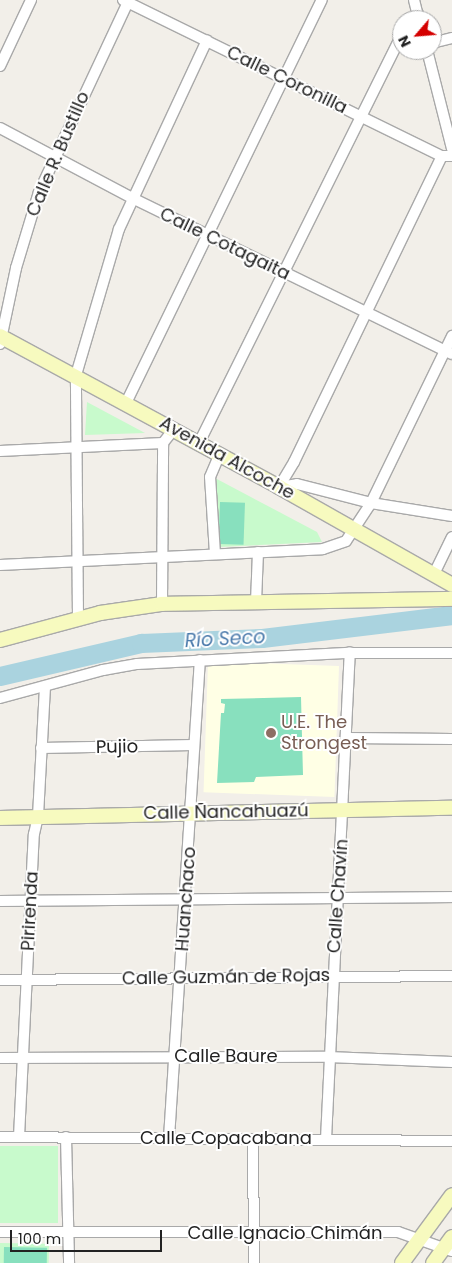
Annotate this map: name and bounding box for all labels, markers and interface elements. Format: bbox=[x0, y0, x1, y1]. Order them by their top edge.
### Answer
north arrow bbox=[392, 10, 442, 60]
text: N bbox=[393, 32, 416, 51]
street label: Calle Coronilla bbox=[223, 41, 351, 119]
street label: Calle R. Bustillo bbox=[22, 88, 94, 220]
street label: Calle Cotagaita bbox=[156, 203, 294, 285]
street label: Avenida Alcoche bbox=[156, 412, 298, 504]
water label: Río Seco bbox=[184, 626, 266, 652]
place label: U.E. The Strongest bbox=[281, 712, 367, 754]
marker: U.E. The Strongest bbox=[265, 727, 277, 739]
street label: Pujio bbox=[96, 736, 138, 758]
street label: Calle Ñancahuazú bbox=[143, 800, 309, 824]
street label: Calle Chavín bbox=[323, 838, 353, 954]
street label: Huanchaco bbox=[172, 846, 200, 952]
street label: Pirirenda bbox=[17, 871, 43, 951]
street label: Calle Guzmán de Rojas bbox=[122, 964, 330, 990]
street label: Calle Baure bbox=[174, 1045, 278, 1067]
street label: Calle Copacabana bbox=[140, 1127, 312, 1149]
scale bar bbox=[12, 1220, 165, 1252]
street label: Calle Ignacio Chimán bbox=[188, 1222, 382, 1244]
text: 100 m bbox=[18, 1228, 61, 1249]

